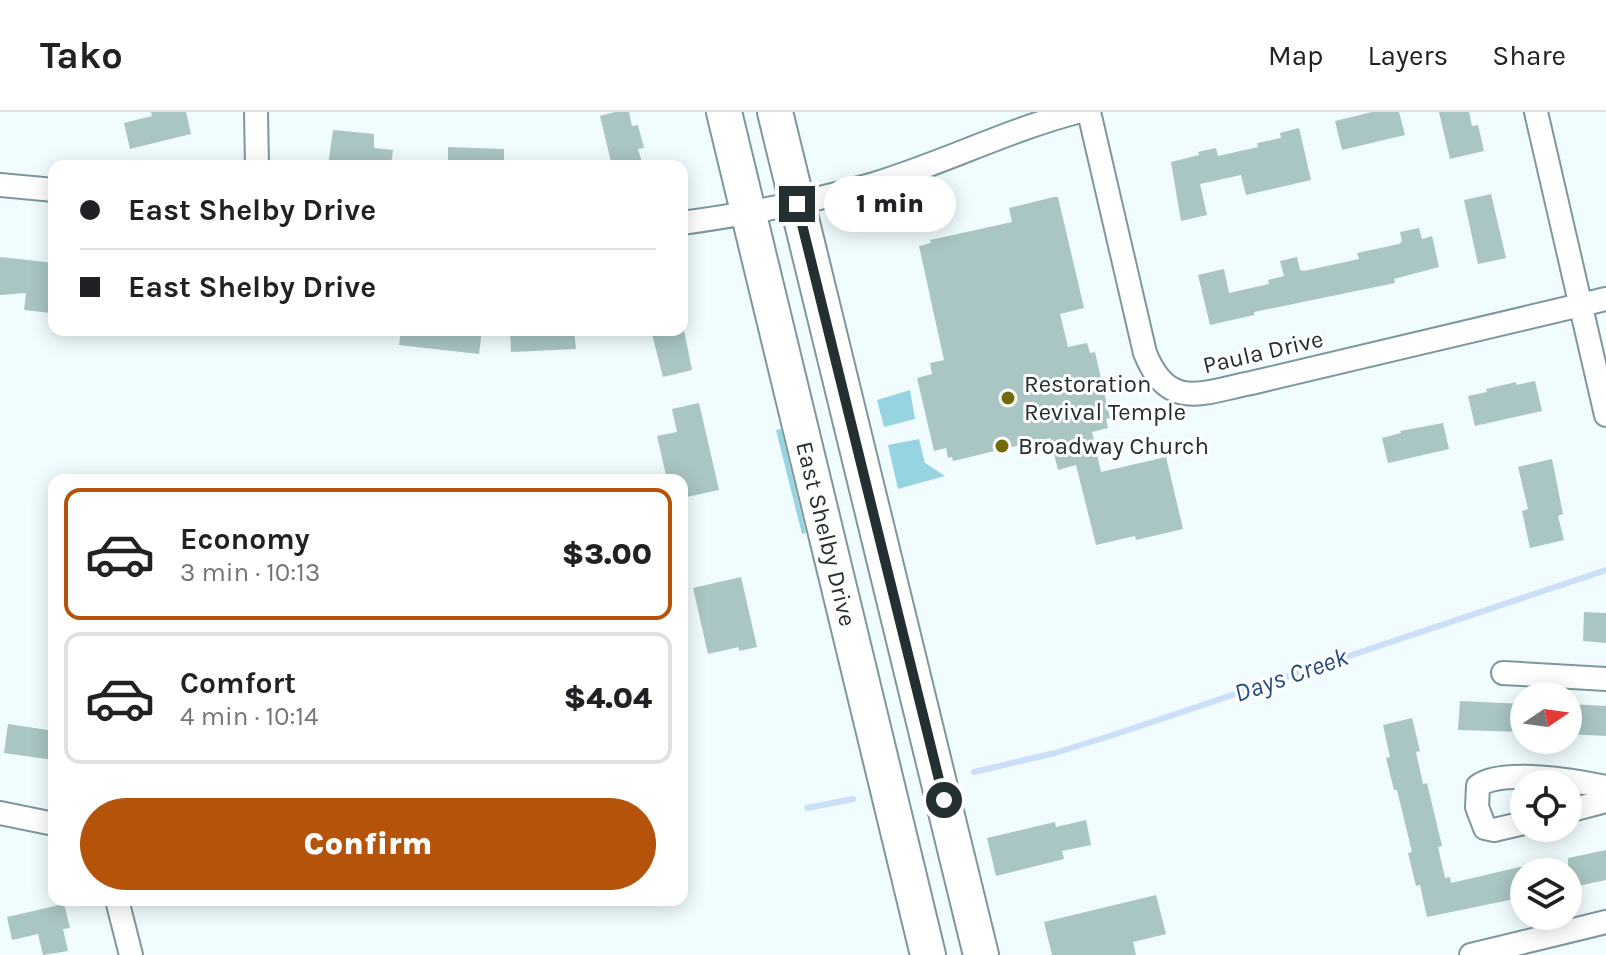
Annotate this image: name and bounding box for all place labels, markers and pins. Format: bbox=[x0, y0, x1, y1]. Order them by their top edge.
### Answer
place label: Restoration Revival Temple bbox=[1024, 370, 1186, 426]
marker: Restoration Revival Temple bbox=[999, 389, 1017, 407]
place label: Broadway Church bbox=[1018, 432, 1209, 460]
marker: Broadway Church bbox=[993, 437, 1011, 455]

